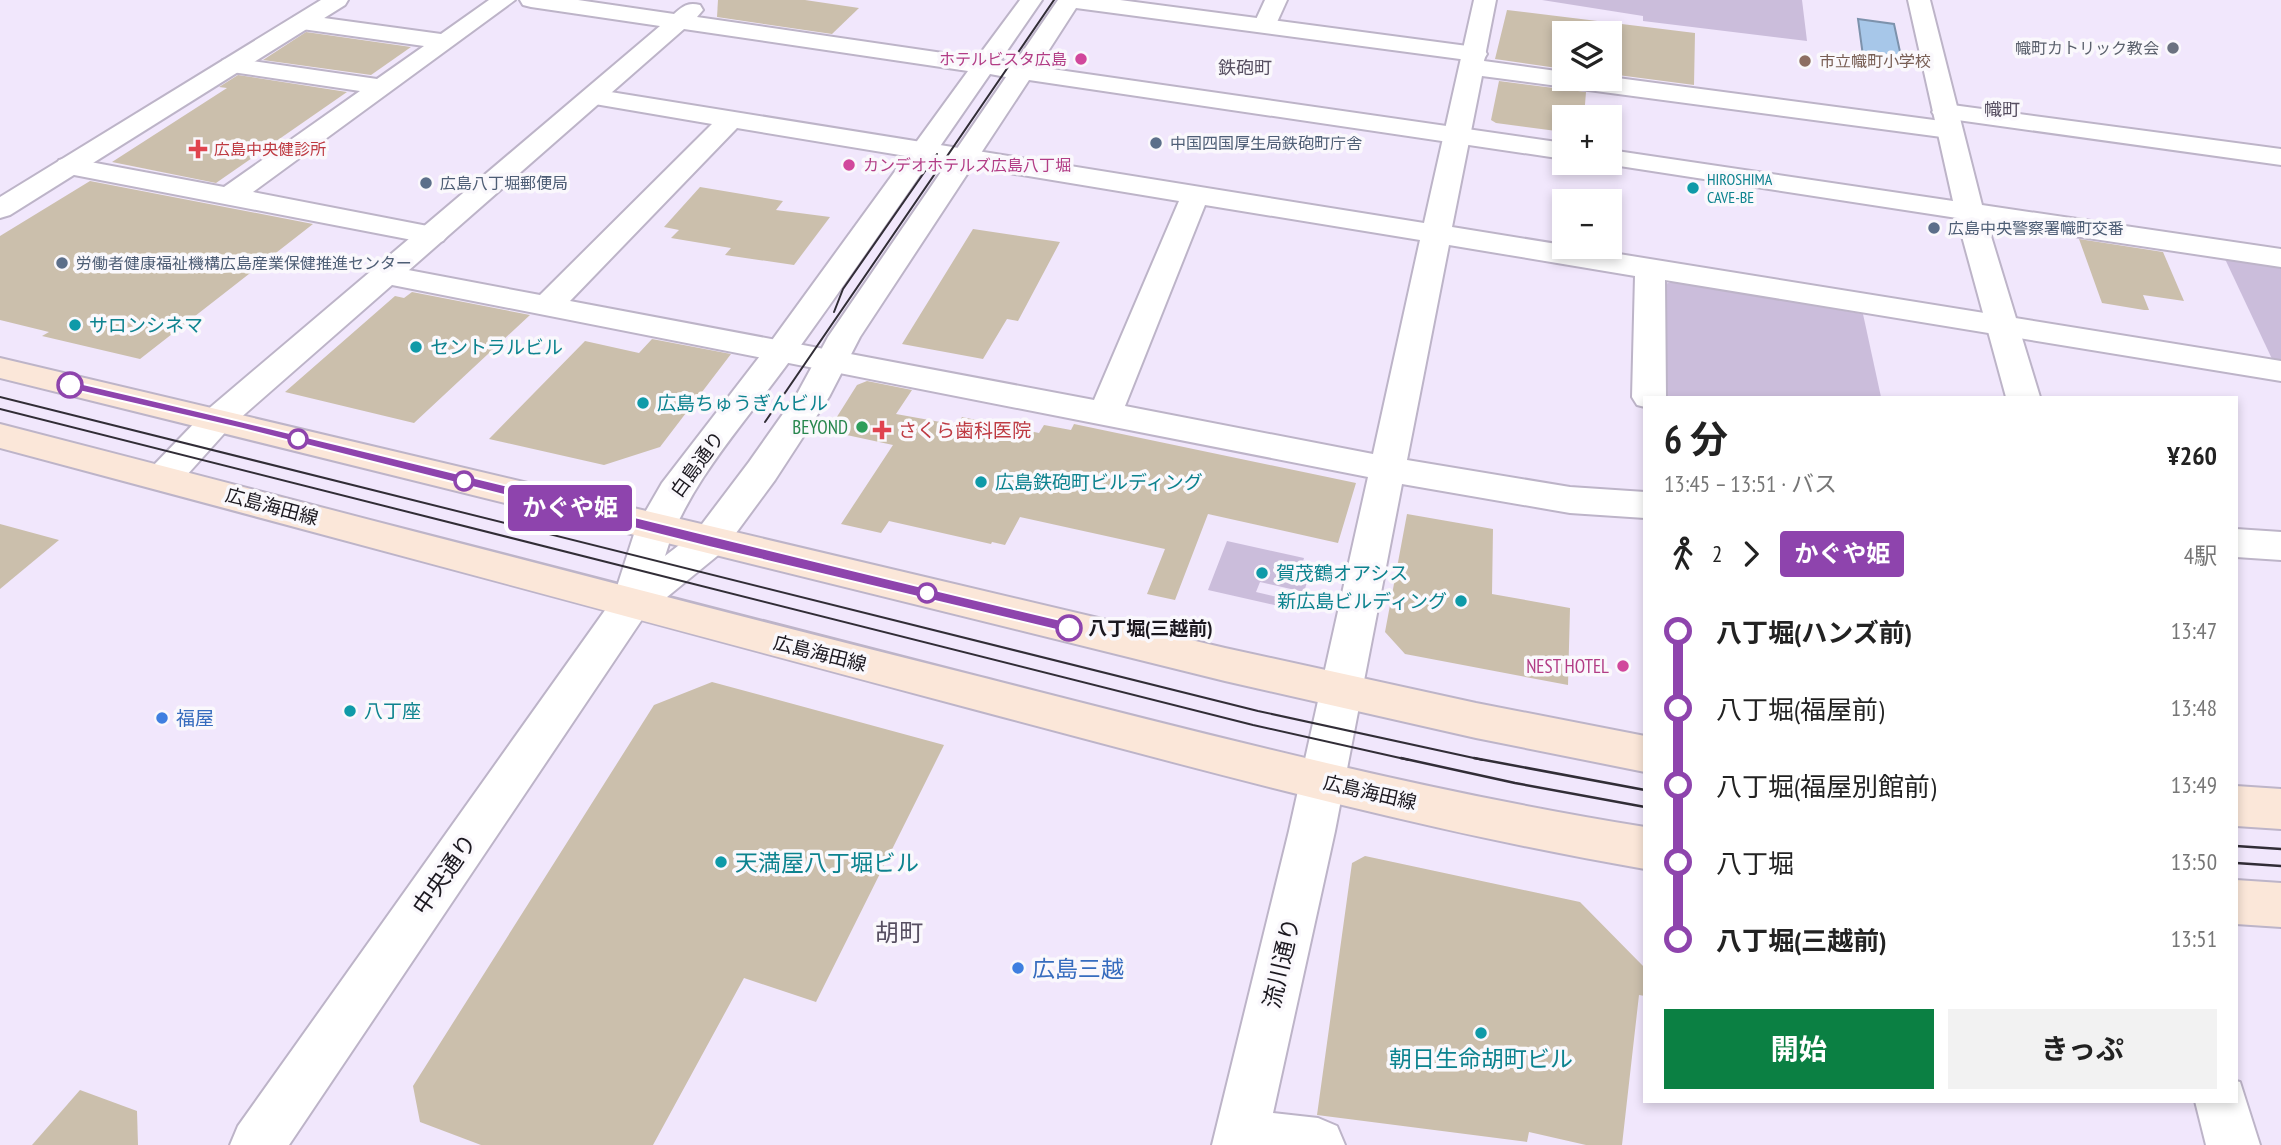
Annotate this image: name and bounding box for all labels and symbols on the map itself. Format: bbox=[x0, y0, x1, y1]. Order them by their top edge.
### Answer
place label: 幟町カトリック教会 bbox=[2015, 38, 2159, 58]
marker: 幟町カトリック教会 bbox=[2165, 40, 2181, 56]
place label: ホテルビスタ広島 bbox=[939, 49, 1067, 69]
marker: ホテルビスタ広島 bbox=[1073, 51, 1089, 67]
place label: 市立幟町小学校 bbox=[1819, 51, 1931, 71]
marker: 市立幟町小学校 bbox=[1797, 53, 1813, 69]
district label: 鉄砲町 bbox=[1218, 56, 1272, 79]
district label: 幟町 bbox=[1984, 98, 2020, 121]
place label: 中国四国厚生局鉄砲町庁舎 bbox=[1170, 133, 1362, 153]
marker: 中国四国厚生局鉄砲町庁舎 bbox=[1148, 135, 1164, 151]
marker: 広島中央健診所 bbox=[188, 139, 208, 159]
place label: 広島中央健診所 bbox=[214, 139, 326, 159]
place label: カンデオホテルズ広島八丁堀 bbox=[863, 155, 1071, 175]
marker: カンデオホテルズ広島八丁堀 bbox=[841, 157, 857, 173]
place label: HIROSHIMA CAVE-BE bbox=[1707, 169, 1773, 207]
place label: 広島八丁堀郵便局 bbox=[440, 173, 568, 193]
marker: 広島八丁堀郵便局 bbox=[418, 175, 434, 191]
marker: HIROSHIMA CAVE-BE bbox=[1685, 180, 1701, 196]
place label: 広島中央警察署幟町交番 bbox=[1948, 218, 2124, 238]
marker: 広島中央警察署幟町交番 bbox=[1926, 220, 1942, 236]
place label: 労働者健康福祉機構広島産業保健推進センター bbox=[76, 253, 412, 273]
marker: 労働者健康福祉機構広島産業保健推進センター bbox=[54, 255, 70, 271]
place label: サロンシネマ bbox=[89, 313, 203, 337]
marker: サロンシネマ bbox=[67, 317, 83, 333]
place label: セントラルビル bbox=[430, 335, 563, 359]
marker: セントラルビル bbox=[408, 339, 424, 355]
unlabelled marker bbox=[57, 372, 83, 398]
place label: 広島ちゅうぎんビル bbox=[657, 391, 828, 415]
marker: 広島ちゅうぎんビル bbox=[635, 395, 651, 411]
place label: BEYOND bbox=[792, 415, 848, 439]
place label: さくら歯科医院 bbox=[898, 418, 1031, 442]
marker: BEYOND bbox=[854, 419, 870, 435]
marker: さくら歯科医院 bbox=[872, 420, 892, 440]
street label: 白島通り bbox=[665, 426, 729, 502]
unlabelled marker bbox=[288, 429, 308, 449]
place label: 広島鉄砲町ビルディング bbox=[995, 470, 1203, 494]
unlabelled marker bbox=[454, 471, 474, 491]
marker: 広島鉄砲町ビルディング bbox=[973, 474, 989, 490]
street label: 広島海田線 bbox=[223, 482, 321, 530]
line badge: かぐや姫 bbox=[521, 485, 619, 531]
place label: 賀茂鶴オアシス bbox=[1276, 561, 1408, 585]
marker: 賀茂鶴オアシス bbox=[1254, 565, 1270, 581]
unlabelled marker bbox=[917, 583, 937, 603]
place label: 新広島ビルディング bbox=[1277, 589, 1447, 613]
marker: 新広島ビルディング bbox=[1453, 593, 1469, 609]
marker: 八丁堀(三越前) bbox=[1056, 615, 1082, 641]
place label: 八丁堀(三越前) bbox=[1088, 616, 1213, 640]
street label: 広島海田線 bbox=[771, 630, 869, 676]
place label: NEST HOTEL bbox=[1526, 654, 1609, 678]
marker: NEST HOTEL bbox=[1615, 658, 1631, 674]
place label: 八丁座 bbox=[364, 699, 421, 723]
marker: 八丁座 bbox=[342, 703, 358, 719]
place label: 福屋 bbox=[176, 706, 214, 730]
marker: 福屋 bbox=[154, 710, 170, 726]
street label: 広島海田線 bbox=[1321, 770, 1419, 814]
street label: 中央通り bbox=[406, 828, 482, 920]
place label: 天満屋八丁堀ビル bbox=[735, 848, 919, 877]
marker: 天満屋八丁堀ビル bbox=[713, 854, 729, 870]
street label: 流川通り bbox=[1257, 915, 1305, 1011]
district label: 胡町 bbox=[875, 917, 923, 948]
place label: 広島三越 bbox=[1032, 954, 1124, 983]
marker: 広島三越 bbox=[1010, 960, 1026, 976]
marker: 朝日生命胡町ビル bbox=[1473, 1025, 1489, 1041]
place label: 朝日生命胡町ビル bbox=[1389, 1044, 1573, 1073]

